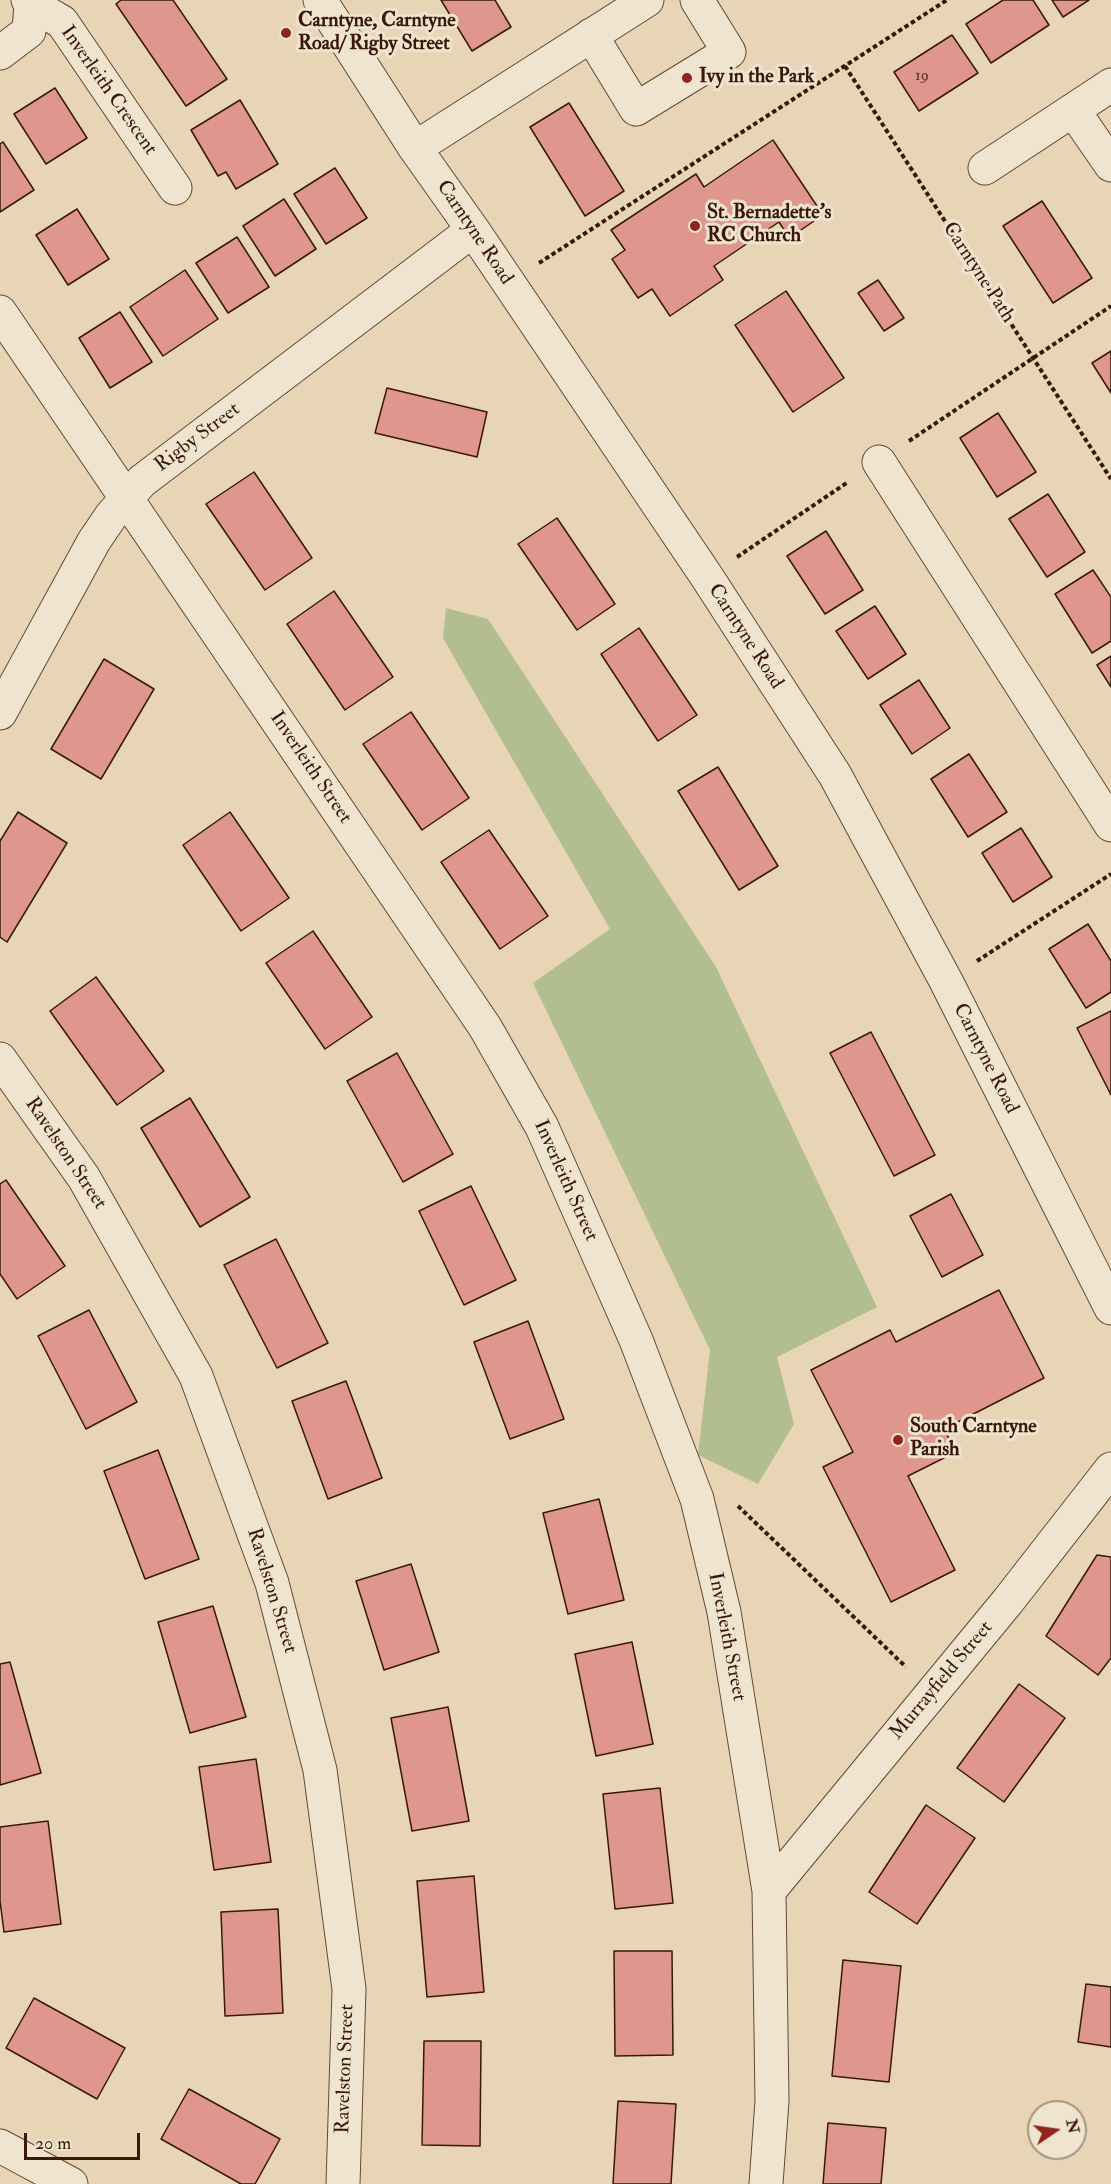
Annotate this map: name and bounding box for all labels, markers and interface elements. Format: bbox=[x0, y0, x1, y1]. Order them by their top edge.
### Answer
place label: Carntyne, Carntyne Road/ Rigby Street bbox=[298, 10, 456, 57]
street label: Inverleith Crescent bbox=[55, 22, 161, 160]
marker: Carntyne, Carntyne Road/ Rigby Street bbox=[279, 26, 293, 40]
place label: Ivy in the Park bbox=[699, 66, 814, 90]
house number: 19 bbox=[915, 67, 929, 87]
marker: Ivy in the Park bbox=[680, 71, 694, 85]
street label: Carntyne Road bbox=[430, 176, 518, 290]
place label: St. Bernadette's RC Church bbox=[707, 202, 831, 249]
street label: Carntyne Path bbox=[937, 218, 1019, 328]
marker: St. Bernadette's RC Church bbox=[688, 219, 702, 233]
street label: Rigby Street bbox=[151, 398, 245, 478]
street label: Carntyne Road bbox=[702, 580, 788, 694]
street label: Inverleith Street bbox=[264, 707, 356, 829]
street label: Carntyne Road bbox=[947, 1000, 1023, 1118]
street label: Ravelston Street bbox=[19, 1093, 111, 1215]
street label: Inverleith Street bbox=[528, 1117, 602, 1245]
place label: South Carntyne Parish bbox=[910, 1416, 1037, 1463]
marker: South Carntyne Parish bbox=[891, 1433, 905, 1447]
street label: Ravelston Street bbox=[241, 1525, 301, 1657]
street label: Inverleith Street bbox=[702, 1571, 750, 1703]
street label: Murrayfield Street bbox=[885, 1617, 999, 1745]
street label: Ravelston Street bbox=[332, 2004, 360, 2134]
north arrow bbox=[1027, 2100, 1087, 2160]
text: N bbox=[1061, 2117, 1084, 2136]
scale bar bbox=[27, 2121, 142, 2159]
text: 20 m bbox=[35, 2132, 71, 2155]

